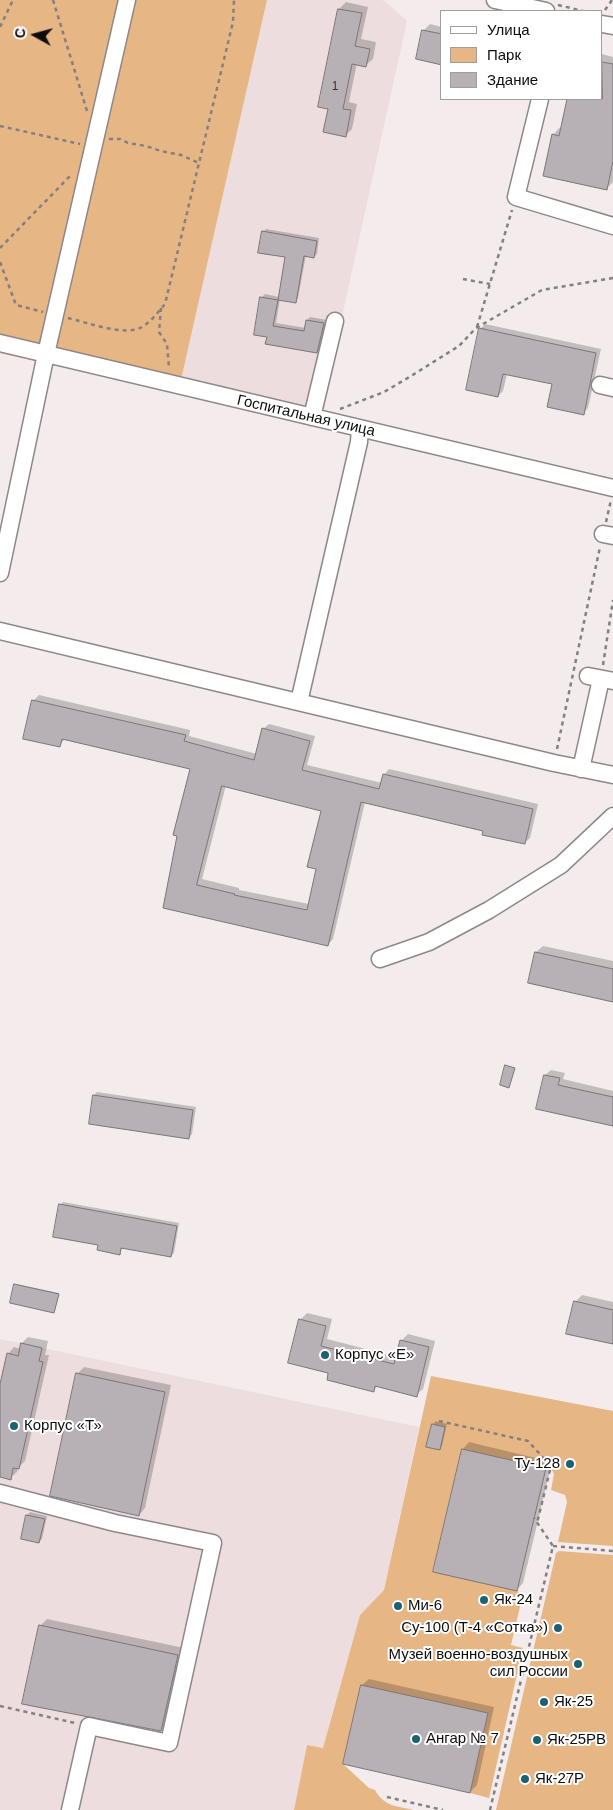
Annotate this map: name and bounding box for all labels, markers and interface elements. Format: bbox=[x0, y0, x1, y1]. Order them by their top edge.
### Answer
north arrow bbox=[10, 10, 60, 60]
legend bbox=[440, 10, 603, 100]
text: Улица bbox=[487, 21, 530, 38]
text: С bbox=[12, 27, 29, 39]
text: Парк bbox=[487, 46, 521, 63]
text: Здание bbox=[487, 71, 538, 88]
house number: 1 bbox=[332, 80, 338, 94]
street label: Госпитальная улица bbox=[235, 391, 377, 441]
place label: Корпус «Е» bbox=[335, 1346, 414, 1364]
marker: Корпус «Е» bbox=[319, 1349, 331, 1361]
place label: Корпус «Т» bbox=[24, 1417, 102, 1435]
marker: Корпус «Т» bbox=[8, 1420, 20, 1432]
place label: Ту-128 bbox=[514, 1455, 560, 1473]
marker: Ту-128 bbox=[564, 1458, 576, 1470]
place label: Як-24 bbox=[494, 1591, 533, 1609]
marker: Як-24 bbox=[478, 1594, 490, 1606]
place label: Ми-6 bbox=[408, 1597, 442, 1615]
marker: Ми-6 bbox=[392, 1600, 404, 1612]
place label: Су-100 (Т-4 «Сотка») bbox=[401, 1619, 548, 1637]
marker: Су-100 (Т-4 «Сотка») bbox=[552, 1622, 564, 1634]
place label: Музей военно-воздушных сил России bbox=[388, 1646, 568, 1681]
marker: Музей военно-воздушных сил России bbox=[572, 1658, 584, 1670]
place label: Як-25 bbox=[554, 1693, 593, 1711]
marker: Як-25 bbox=[538, 1696, 550, 1708]
place label: Ангар № 7 bbox=[426, 1730, 499, 1748]
place label: Як-25РВ bbox=[547, 1731, 606, 1749]
marker: Ангар № 7 bbox=[410, 1733, 422, 1745]
marker: Як-25РВ bbox=[531, 1734, 543, 1746]
place label: Як-27Р bbox=[535, 1770, 584, 1788]
marker: Як-27Р bbox=[519, 1773, 531, 1785]

